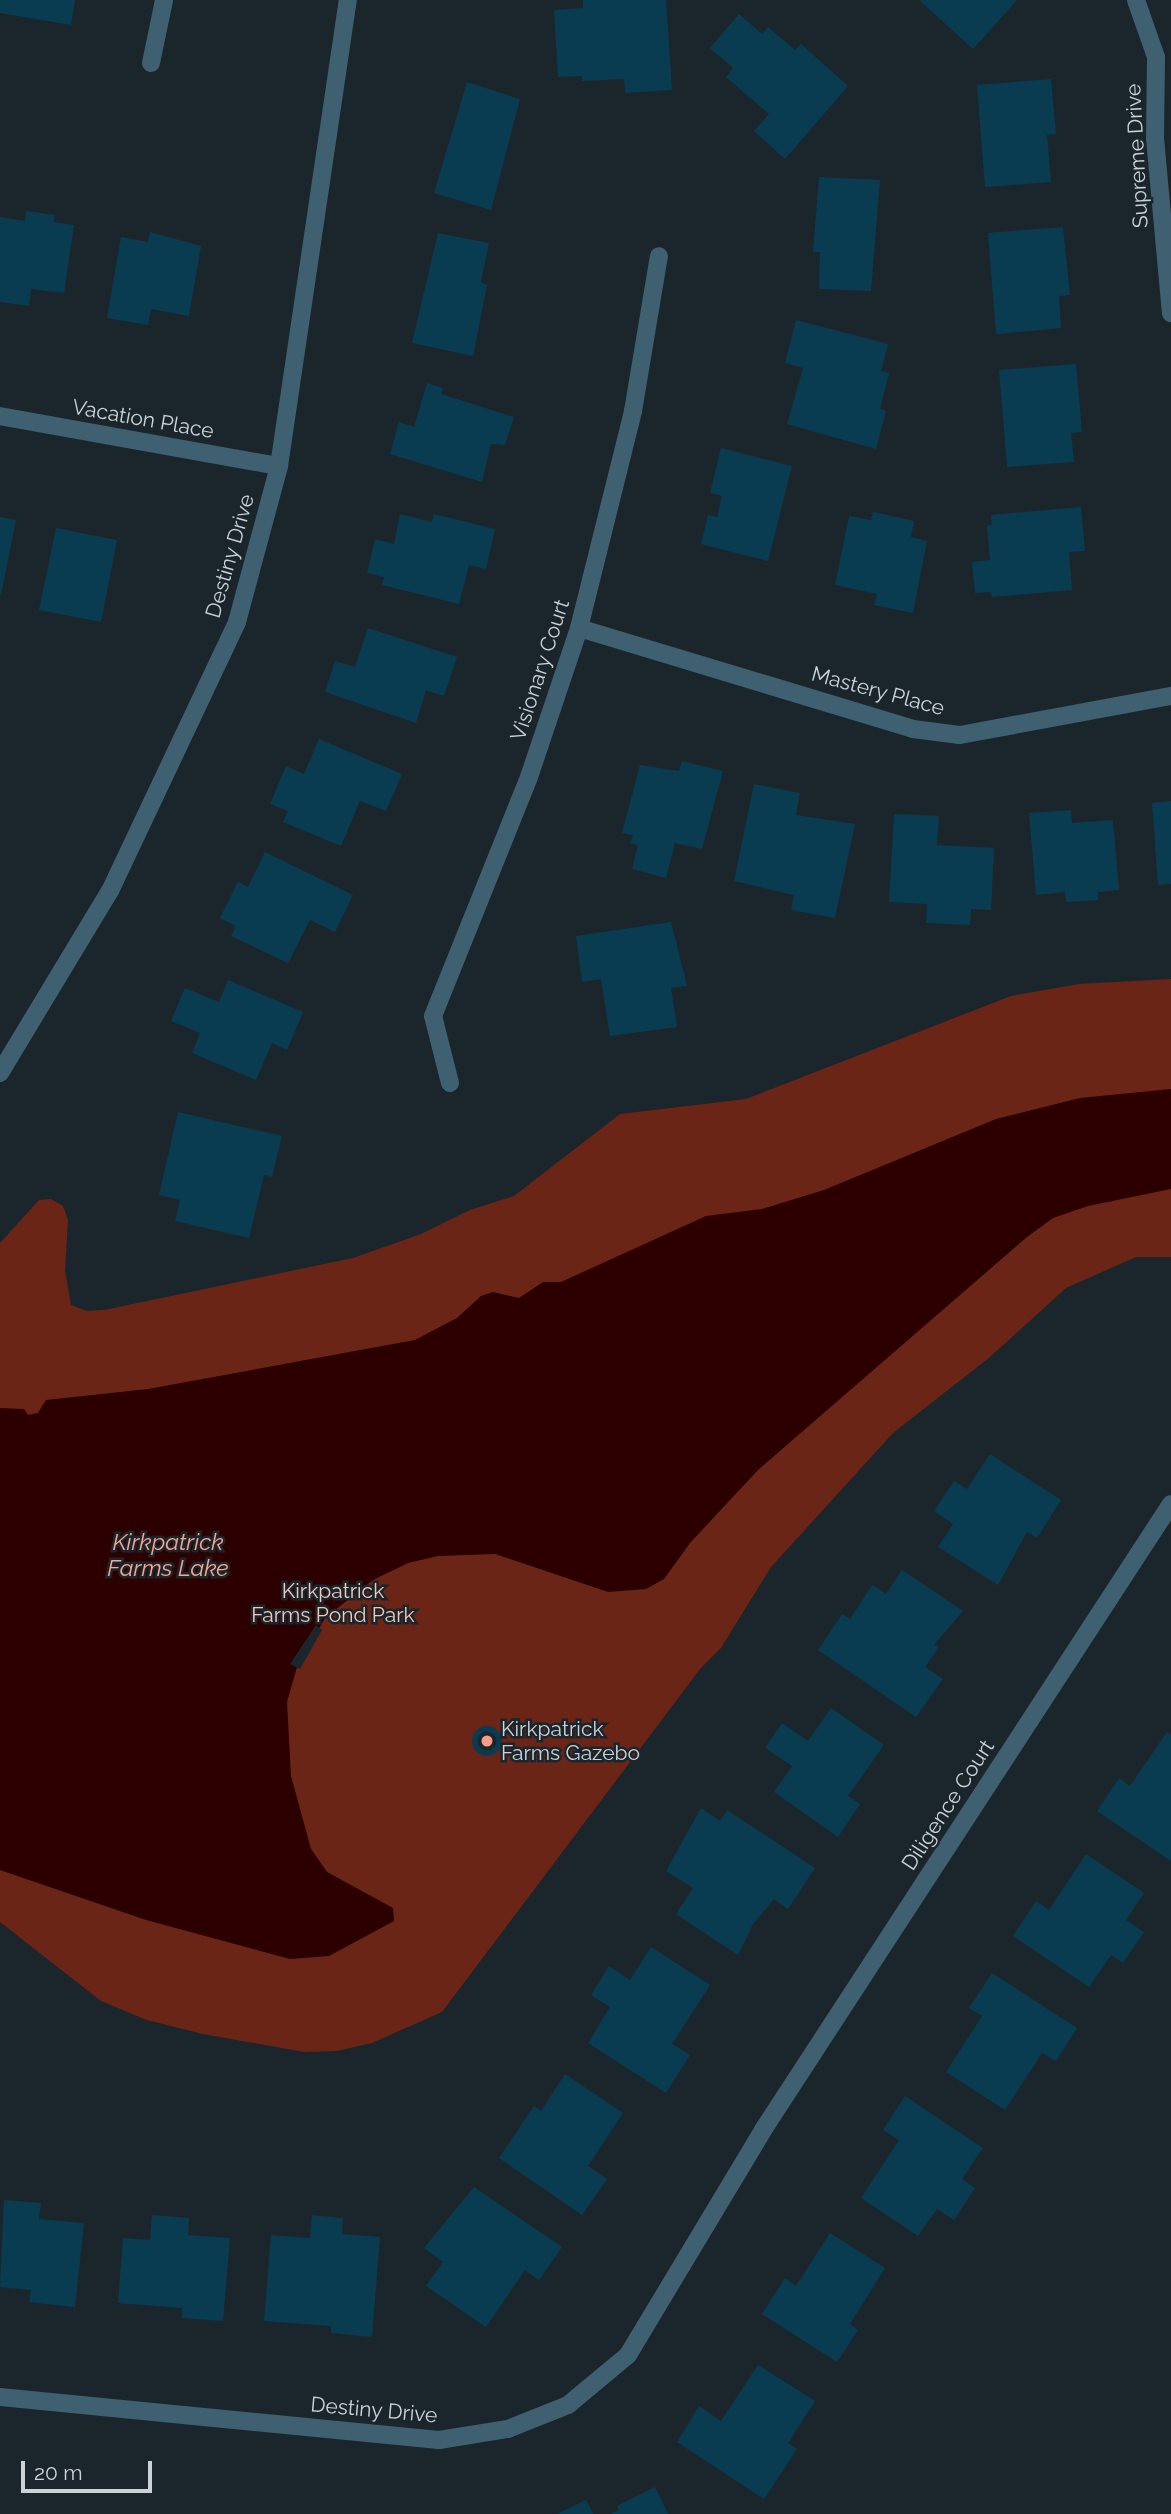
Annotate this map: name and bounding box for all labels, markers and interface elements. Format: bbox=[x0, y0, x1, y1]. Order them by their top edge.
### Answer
street label: Supreme Drive bbox=[1121, 83, 1153, 229]
street label: Vacation Place bbox=[70, 394, 216, 444]
street label: Destiny Drive bbox=[200, 491, 260, 621]
street label: Visionary Court bbox=[505, 596, 575, 744]
street label: Mastery Place bbox=[808, 661, 948, 721]
water label: Kirkpatrick Farms Lake bbox=[107, 1528, 229, 1582]
park label: Kirkpatrick Farms Pond Park bbox=[251, 1578, 415, 1628]
place label: Kirkpatrick Farms Gazebo bbox=[501, 1716, 640, 1766]
marker: Kirkpatrick Farms Gazebo bbox=[479, 1733, 495, 1749]
street label: Diligence Court bbox=[896, 1735, 1000, 1875]
street label: Destiny Drive bbox=[309, 2392, 439, 2428]
scale bar bbox=[24, 2448, 156, 2492]
text: 20 m bbox=[34, 2460, 82, 2485]

